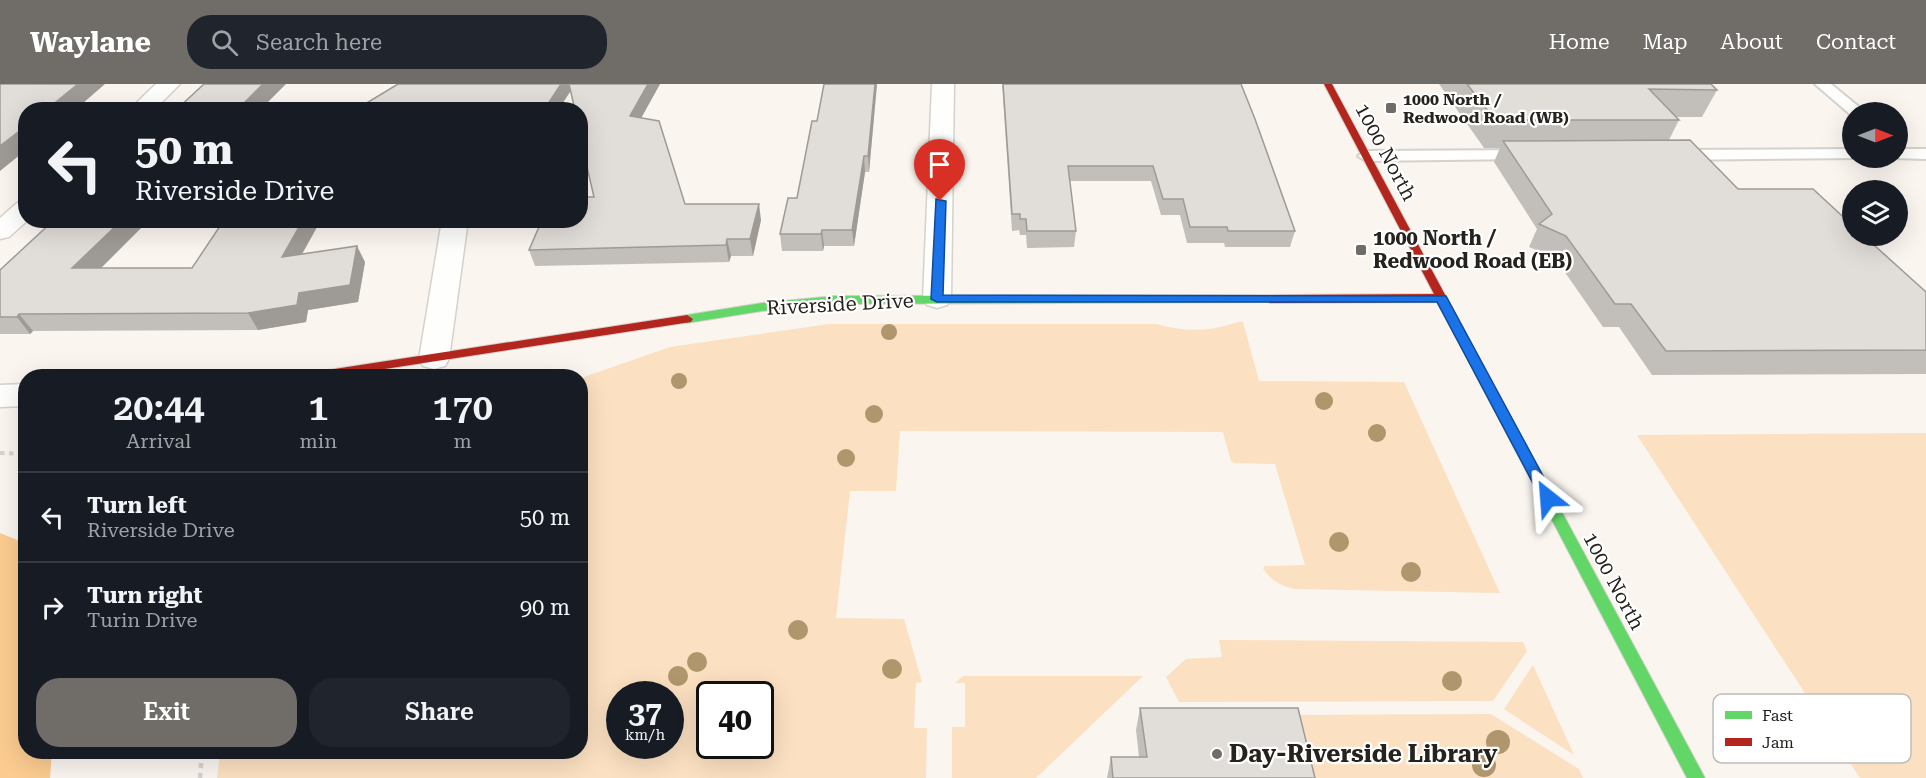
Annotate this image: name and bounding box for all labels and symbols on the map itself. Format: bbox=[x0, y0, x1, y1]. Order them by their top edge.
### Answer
place label: 1000 North / Redwood Road (WB) bbox=[1403, 90, 1569, 127]
street label: 1000 North bbox=[1350, 99, 1422, 205]
marker: 1000 North / Redwood Road (WB) bbox=[1384, 101, 1398, 115]
north arrow bbox=[1842, 102, 1908, 168]
pin bbox=[914, 139, 965, 201]
place label: 1000 North / Redwood Road (EB) bbox=[1373, 226, 1572, 273]
marker: 1000 North / Redwood Road (EB) bbox=[1354, 243, 1368, 257]
street label: Riverside Drive bbox=[766, 288, 914, 320]
position arrow bbox=[1516, 466, 1580, 530]
street label: 1000 North bbox=[1578, 528, 1650, 634]
speed limit sign: 40 bbox=[696, 681, 774, 759]
legend bbox=[1713, 694, 1911, 763]
text: Fast bbox=[1762, 706, 1793, 725]
text: Jam bbox=[1762, 733, 1794, 752]
place label: Day-Riverside Library bbox=[1229, 740, 1498, 768]
marker: Day-Riverside Library bbox=[1210, 747, 1224, 761]

